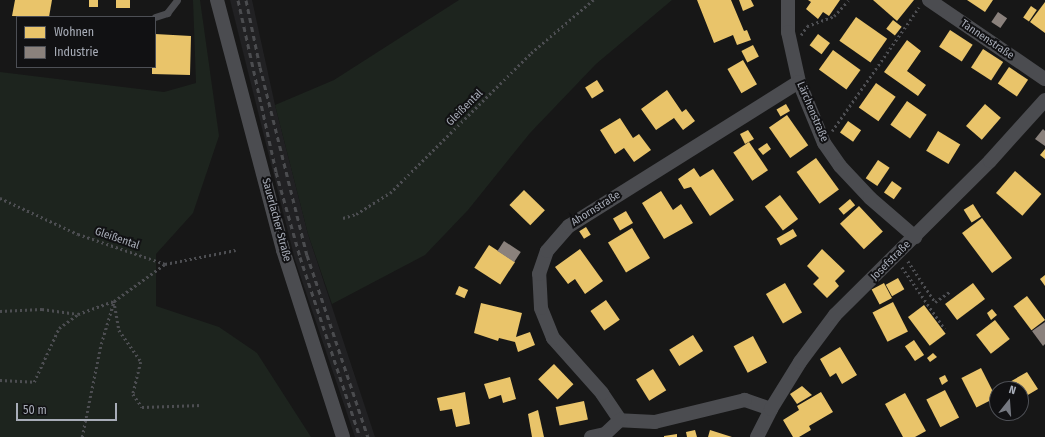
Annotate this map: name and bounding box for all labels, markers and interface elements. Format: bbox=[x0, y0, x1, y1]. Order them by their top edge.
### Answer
legend bbox=[16, 16, 156, 68]
street label: Tannenstraße bbox=[958, 17, 1016, 63]
text: Wohnen bbox=[54, 25, 94, 39]
text: Industrie bbox=[54, 45, 98, 59]
street label: Lärchenstraße bbox=[793, 80, 831, 144]
street label: Gleißental bbox=[444, 87, 486, 129]
street label: Sauerlacher Straße bbox=[259, 177, 293, 263]
street label: Ahornstraße bbox=[569, 189, 623, 229]
street label: Gleißental bbox=[93, 225, 141, 253]
street label: Josefstraße bbox=[868, 238, 914, 284]
north arrow bbox=[989, 381, 1029, 421]
text: N bbox=[1007, 383, 1017, 397]
scale bar bbox=[18, 395, 119, 421]
text: 50 m bbox=[23, 403, 47, 417]

